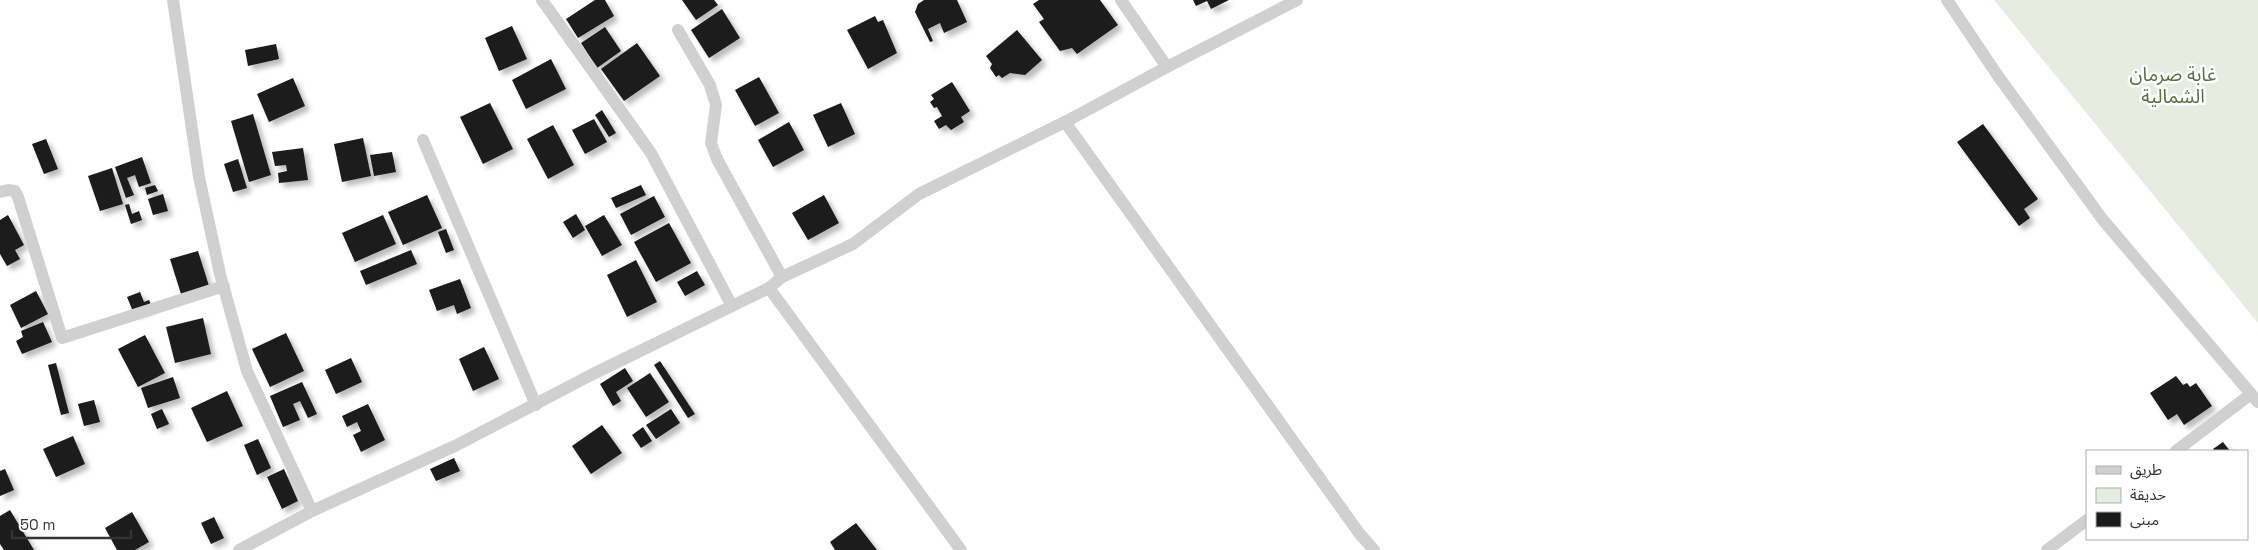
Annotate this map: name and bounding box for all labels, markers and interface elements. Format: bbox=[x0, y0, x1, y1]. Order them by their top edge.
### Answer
park label: غابة صرمان الشمالية bbox=[2130, 62, 2216, 109]
legend bbox=[2086, 450, 2248, 540]
text: طريق bbox=[2130, 460, 2162, 480]
text: حديقة bbox=[2130, 485, 2166, 504]
scale bar bbox=[12, 508, 131, 540]
text: مبنى bbox=[2130, 510, 2159, 529]
text: 50 m bbox=[20, 515, 55, 534]

